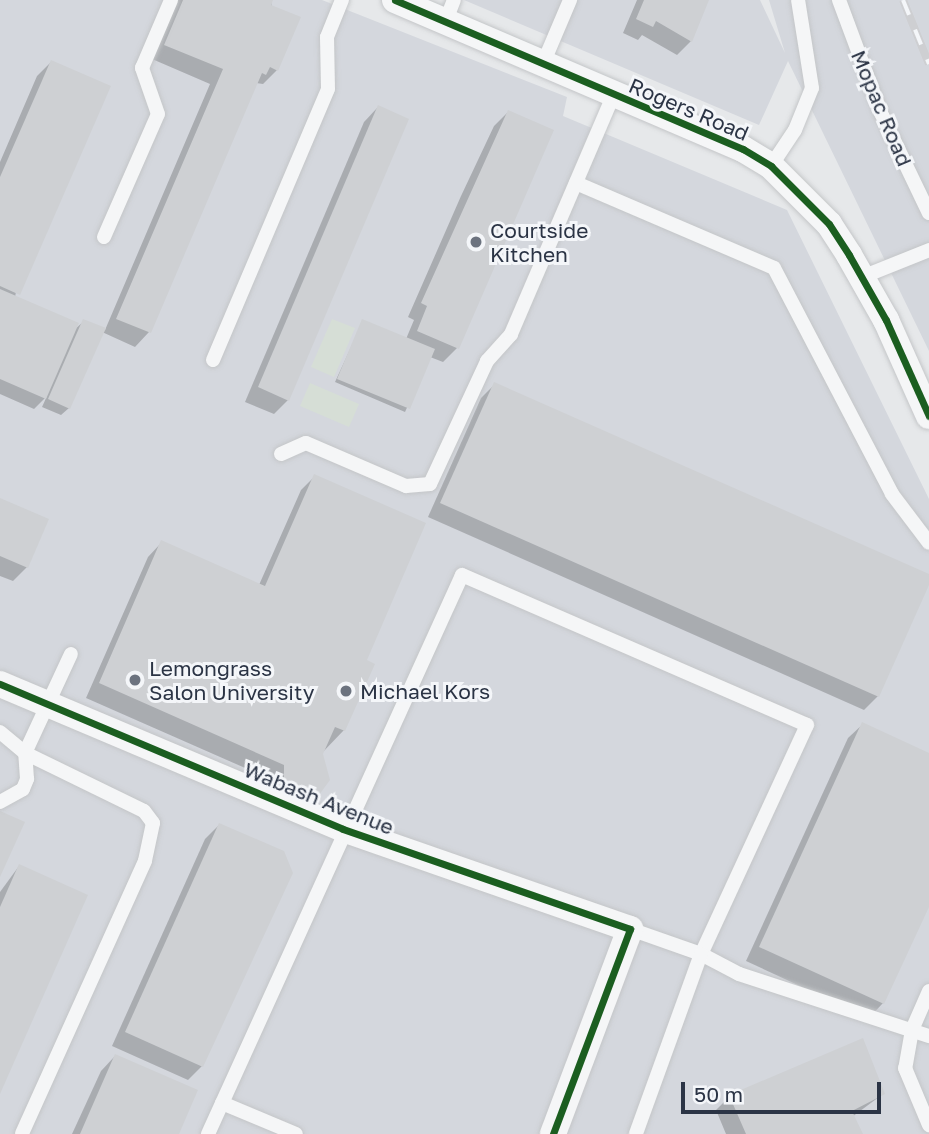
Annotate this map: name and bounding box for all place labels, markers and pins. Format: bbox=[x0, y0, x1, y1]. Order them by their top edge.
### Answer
place label: Courtside Kitchen bbox=[490, 217, 588, 267]
marker: Courtside Kitchen bbox=[468, 234, 484, 250]
place label: Lemongrass Salon University bbox=[149, 655, 315, 705]
marker: Lemongrass Salon University bbox=[127, 672, 143, 688]
place label: Michael Kors bbox=[360, 678, 490, 704]
marker: Michael Kors bbox=[338, 683, 354, 699]

